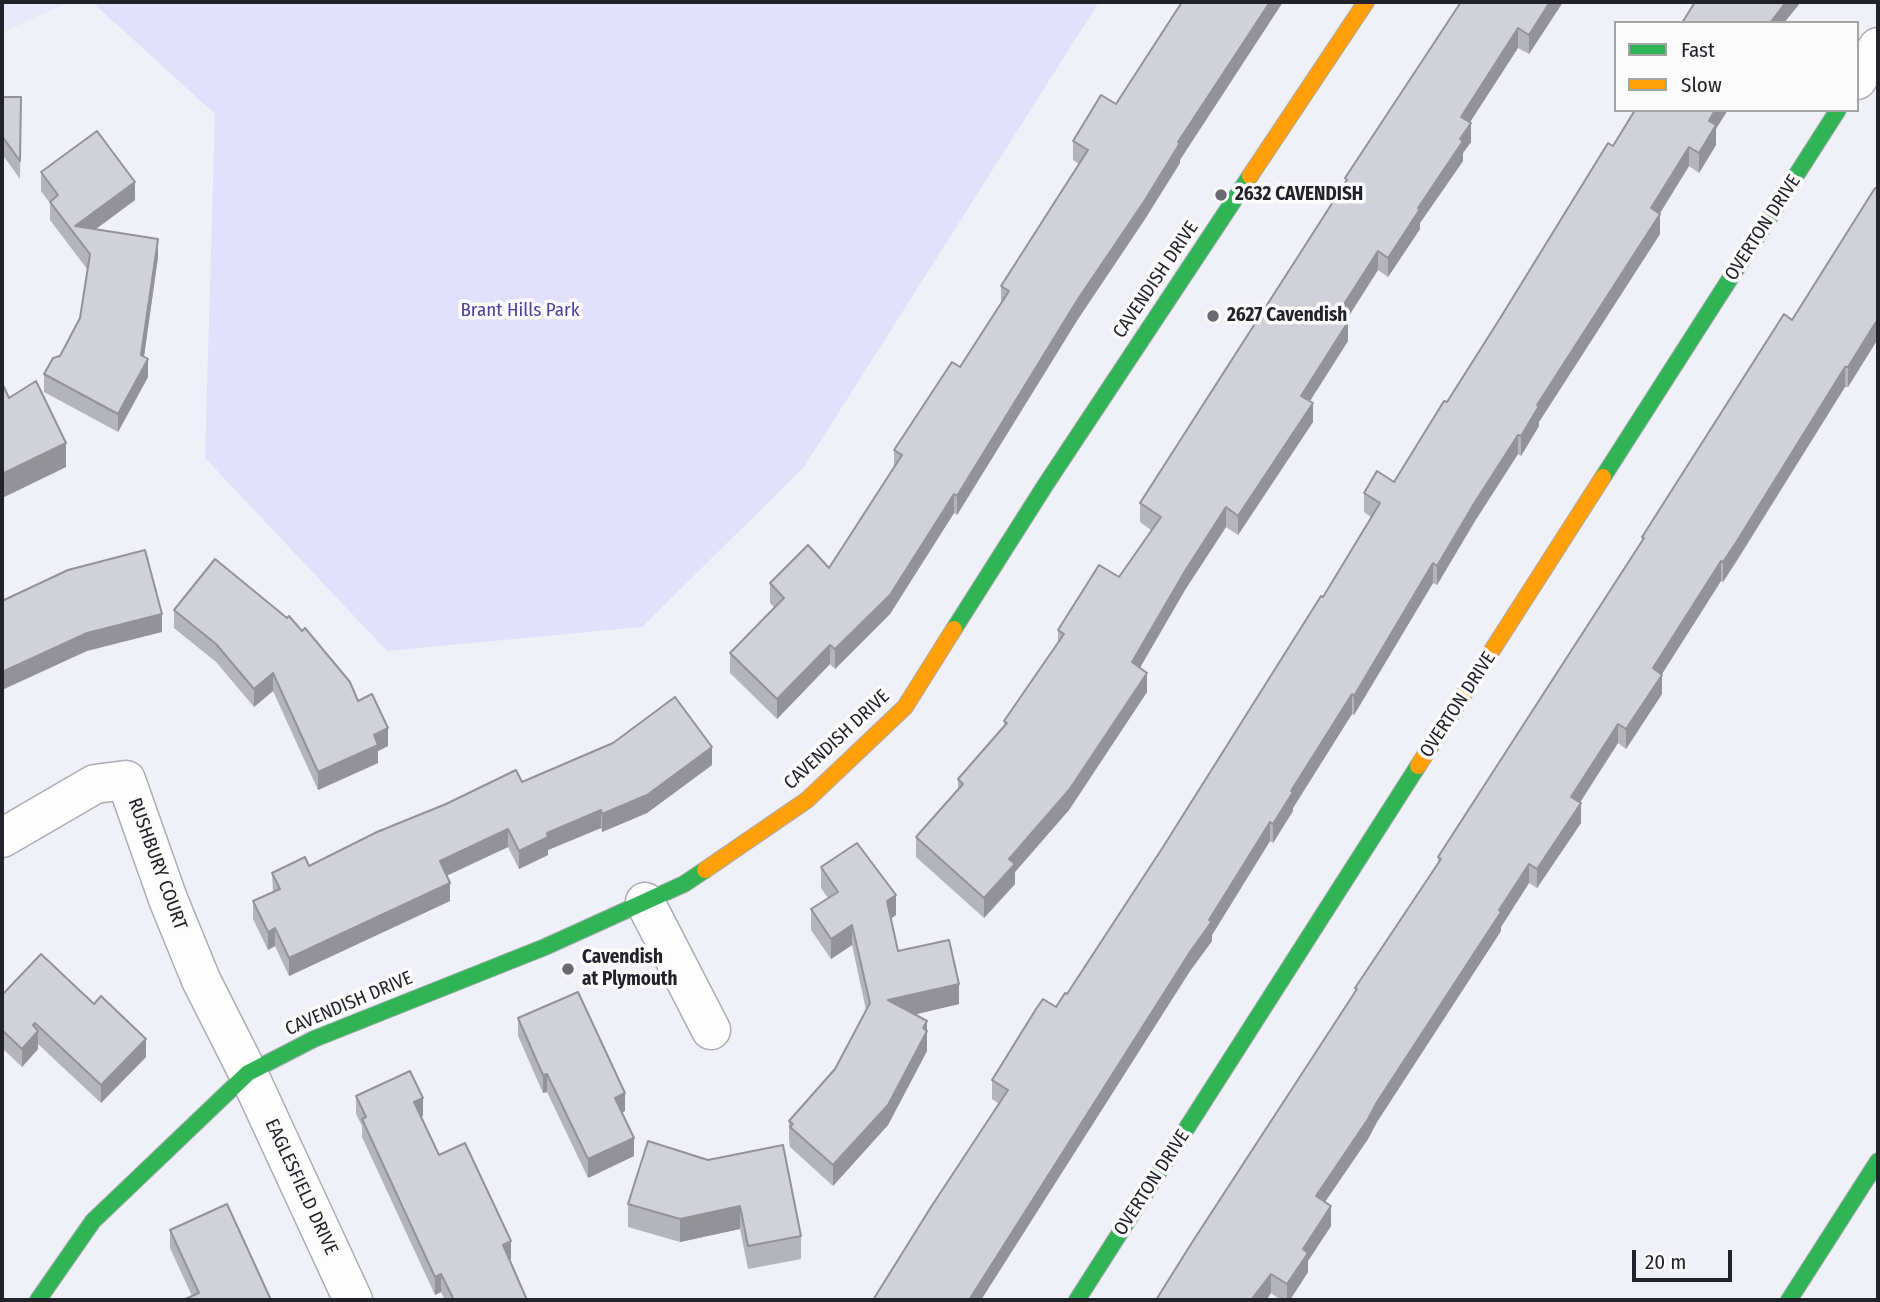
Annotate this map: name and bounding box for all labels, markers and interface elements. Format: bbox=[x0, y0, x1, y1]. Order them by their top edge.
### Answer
legend bbox=[1614, 21, 1859, 112]
text: Fast bbox=[1681, 37, 1715, 63]
text: Slow bbox=[1681, 72, 1722, 98]
street label: OVERTON DRIVE bbox=[1720, 171, 1806, 285]
place label: 2632 CAVENDISH bbox=[1235, 184, 1363, 206]
marker: 2632 CAVENDISH bbox=[1213, 187, 1229, 203]
street label: CAVENDISH DRIVE bbox=[1109, 217, 1203, 343]
park label: Brant Hills Park bbox=[460, 300, 580, 322]
place label: 2627 Cavendish bbox=[1227, 305, 1347, 327]
marker: 2627 Cavendish bbox=[1205, 308, 1221, 324]
street label: OVERTON DRIVE bbox=[1415, 648, 1501, 762]
street label: CAVENDISH DRIVE bbox=[780, 685, 894, 795]
street label: RUSHBURY COURT bbox=[123, 795, 191, 933]
place label: Cavendish at Plymouth bbox=[582, 947, 677, 991]
marker: Cavendish at Plymouth bbox=[560, 961, 576, 977]
street label: CAVENDISH DRIVE bbox=[282, 967, 416, 1041]
street label: EAGLESFIELD DRIVE bbox=[260, 1115, 342, 1259]
street label: OVERTON DRIVE bbox=[1109, 1126, 1195, 1240]
scale bar bbox=[1635, 1236, 1735, 1280]
text: 20 m bbox=[1645, 1249, 1686, 1275]

